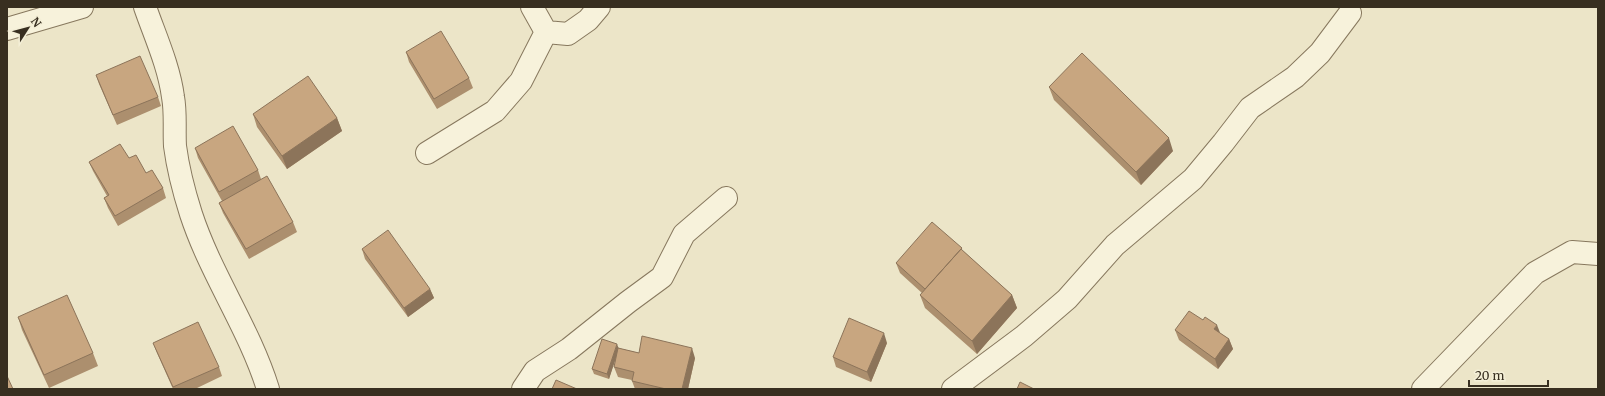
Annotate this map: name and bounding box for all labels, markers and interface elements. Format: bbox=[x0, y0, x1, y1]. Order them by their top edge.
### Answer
north arrow bbox=[8, 8, 48, 48]
text: N bbox=[28, 14, 44, 30]
scale bar bbox=[1469, 362, 1548, 388]
text: 20 m bbox=[1475, 368, 1504, 383]

